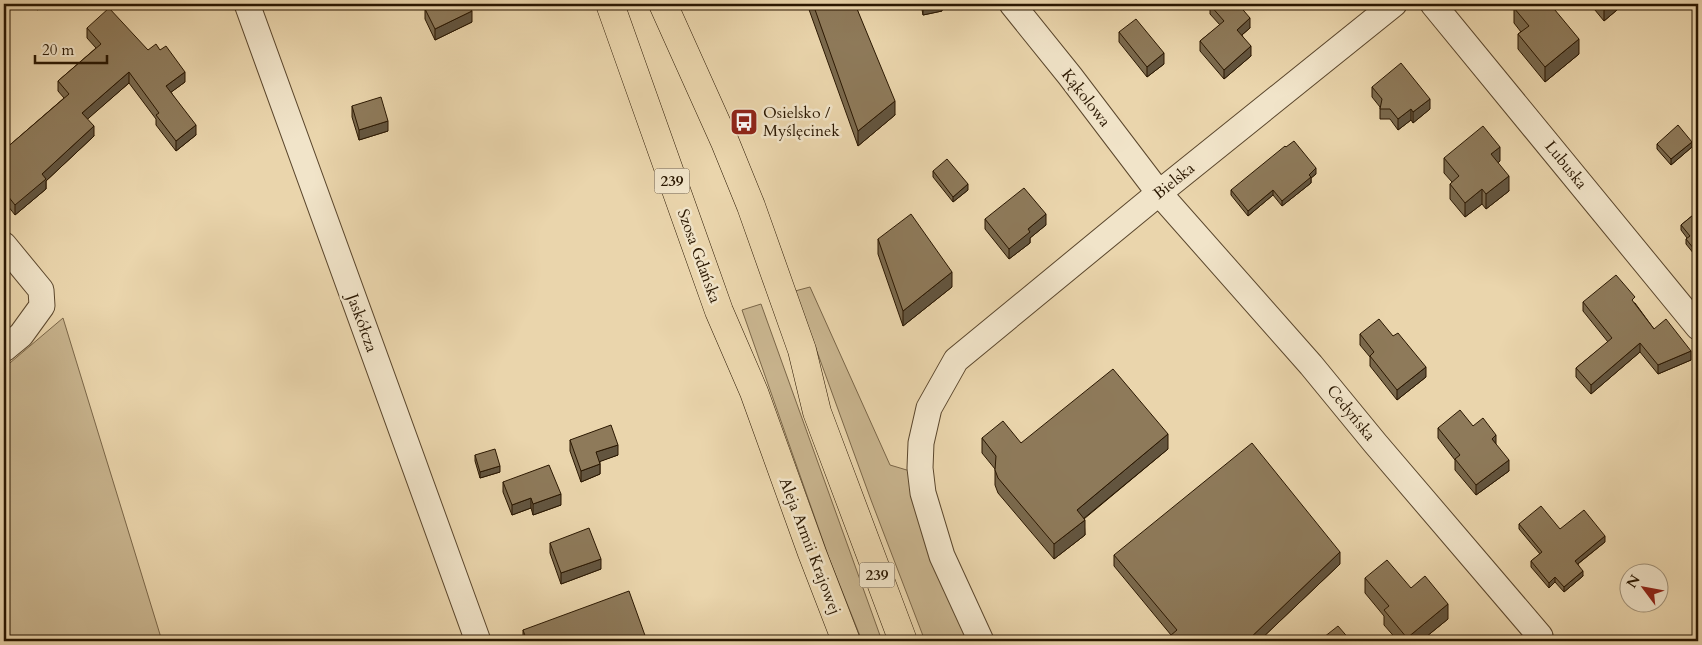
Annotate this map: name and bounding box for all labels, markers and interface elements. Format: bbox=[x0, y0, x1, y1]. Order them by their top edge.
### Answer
scale bar bbox=[35, 32, 108, 64]
text: 20 m bbox=[42, 40, 74, 60]
street label: Kąkolowa bbox=[1056, 64, 1116, 132]
place label: Osielsko / Myślęcinek bbox=[763, 102, 840, 142]
bus stop icon: Osielsko / Myślęcinek bbox=[729, 107, 759, 137]
street label: Lubuska bbox=[1540, 136, 1592, 194]
street label: Bielska bbox=[1149, 157, 1199, 205]
road number: 239 bbox=[654, 168, 690, 194]
street label: Szosa Gdańska bbox=[672, 206, 726, 306]
street label: Jaskółcza bbox=[341, 289, 383, 355]
street label: Cedyńska bbox=[1322, 380, 1381, 446]
street label: Aleja Armii Krajowej bbox=[774, 474, 846, 618]
road number: 239 bbox=[860, 562, 894, 588]
north arrow bbox=[1620, 562, 1670, 612]
text: N bbox=[1622, 571, 1645, 592]

